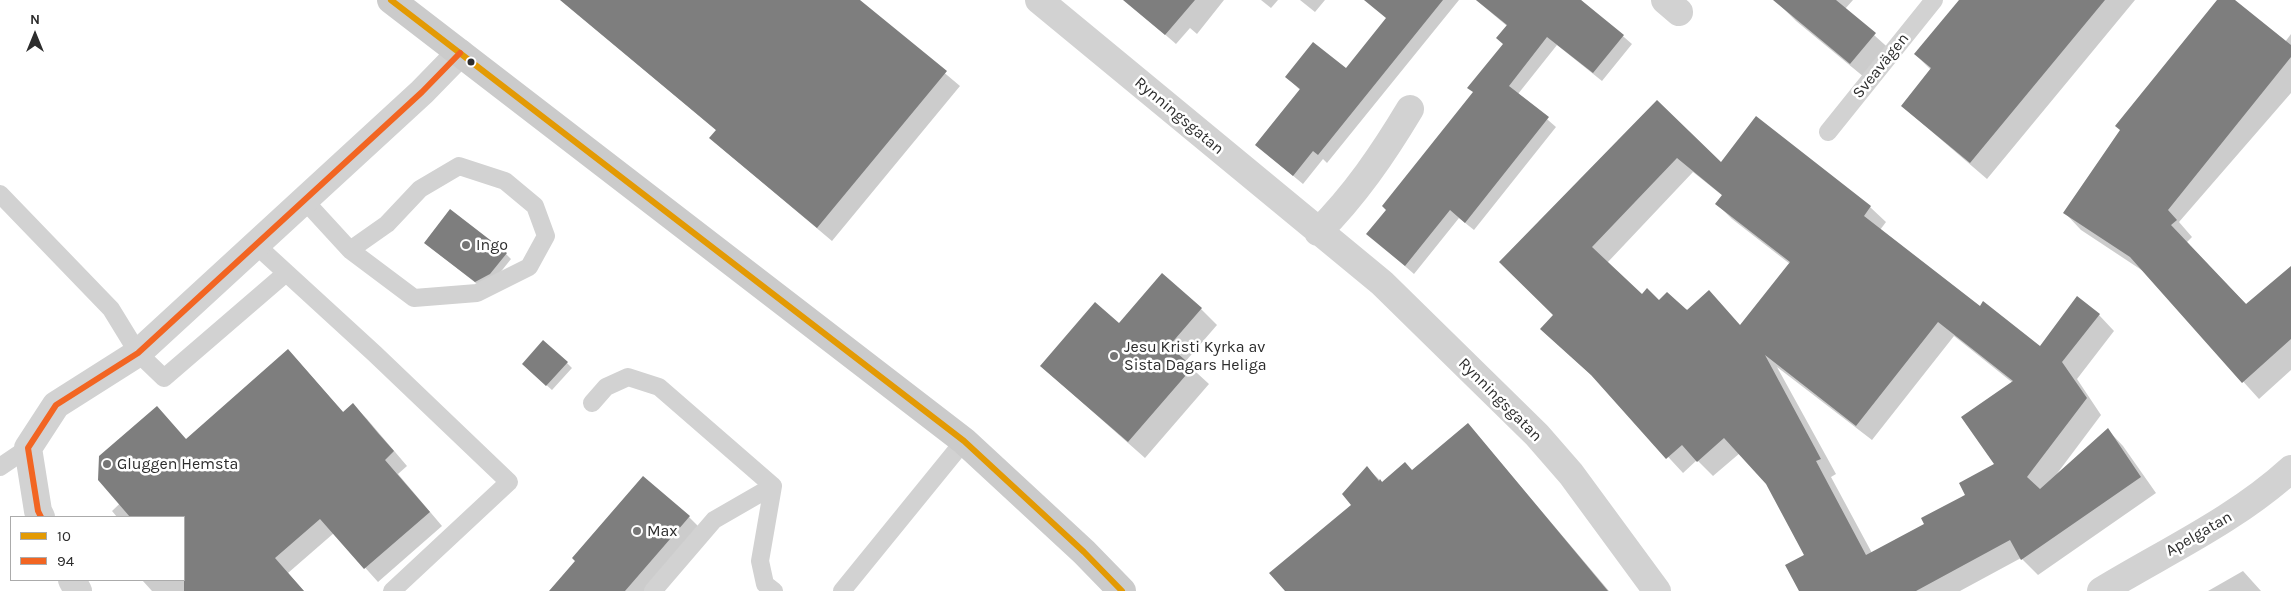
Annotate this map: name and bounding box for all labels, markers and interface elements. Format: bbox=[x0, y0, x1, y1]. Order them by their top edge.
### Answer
north arrow bbox=[10, 10, 60, 60]
text: N bbox=[30, 11, 40, 28]
street label: Sveavägen bbox=[1849, 29, 1913, 103]
unlabelled marker bbox=[466, 57, 476, 67]
street label: Rynningsgatan bbox=[1130, 73, 1228, 159]
place label: Ingo bbox=[476, 235, 508, 255]
marker: Ingo bbox=[460, 239, 472, 251]
place label: Jesu Kristi Kyrka av Sista Dagars Heliga bbox=[1124, 337, 1267, 375]
marker: Jesu Kristi Kyrka av Sista Dagars Heliga bbox=[1108, 350, 1120, 362]
street label: Rynningsgatan bbox=[1454, 354, 1546, 446]
place label: Gluggen Hemsta bbox=[117, 454, 238, 474]
marker: Gluggen Hemsta bbox=[101, 458, 113, 470]
street label: Apelgatan bbox=[2162, 507, 2236, 561]
legend bbox=[10, 516, 185, 581]
place label: Max bbox=[647, 521, 678, 541]
marker: Max bbox=[631, 525, 643, 537]
text: 10 bbox=[57, 527, 71, 545]
text: 94 bbox=[57, 552, 74, 570]

